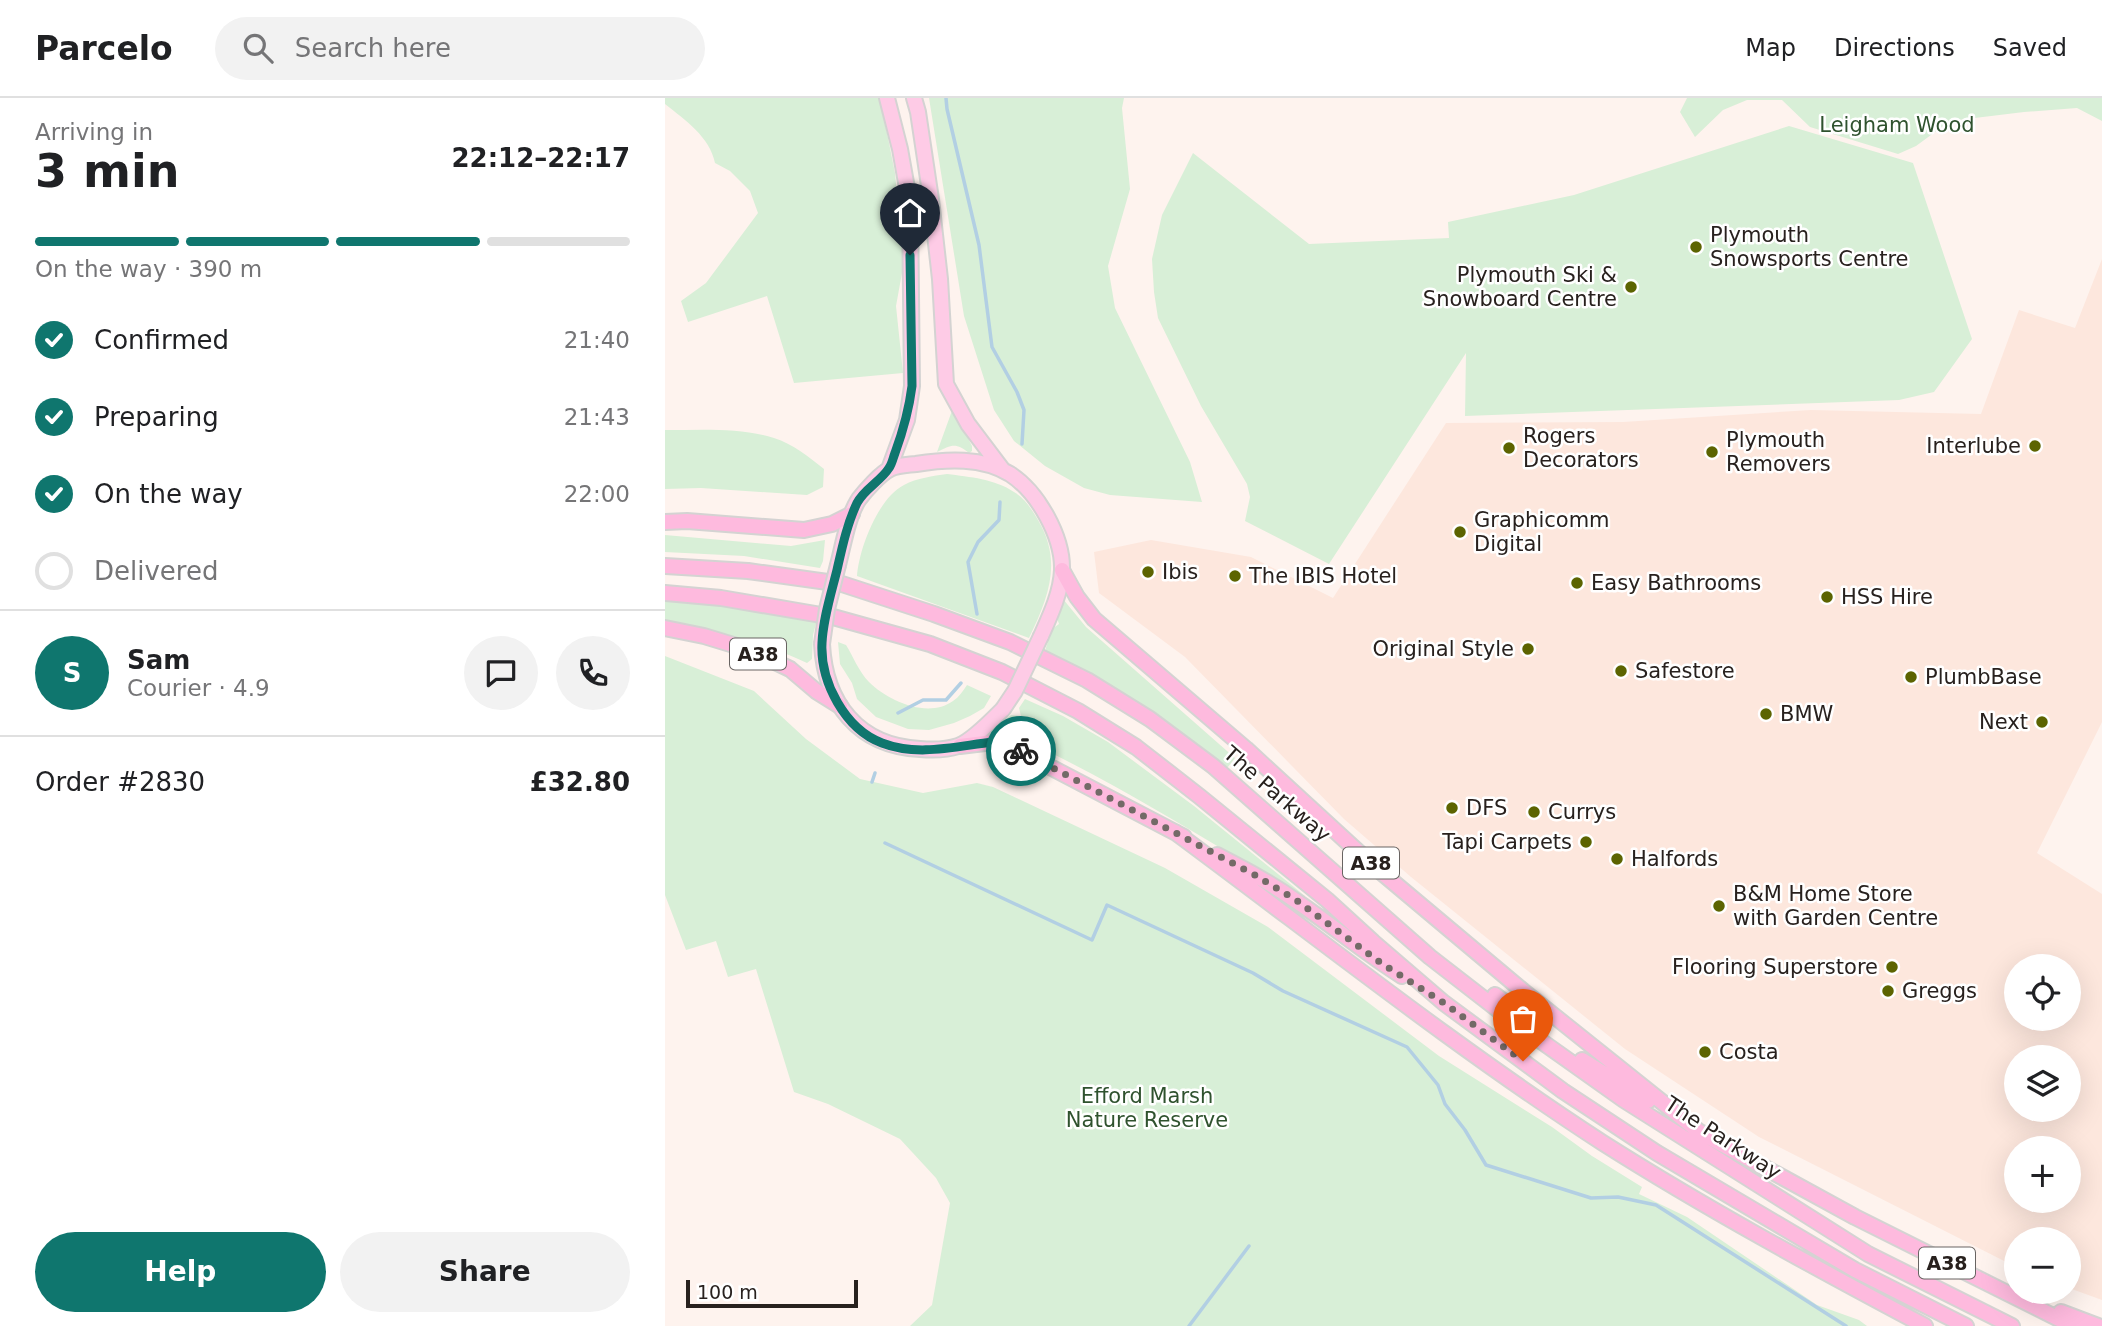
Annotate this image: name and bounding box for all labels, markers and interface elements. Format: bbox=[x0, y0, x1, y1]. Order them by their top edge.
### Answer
search box bbox=[215, 17, 705, 80]
text: Parcelo bbox=[35, 29, 173, 68]
icon: search bbox=[239, 29, 277, 67]
text: Search here bbox=[295, 33, 451, 63]
text: Map bbox=[1745, 34, 1796, 62]
text: Directions bbox=[1834, 34, 1955, 62]
text: Saved bbox=[1993, 34, 2067, 62]
park label: Leigham Wood bbox=[1819, 113, 1975, 137]
text: Arriving in bbox=[35, 119, 153, 145]
text: 22:12–22:17 bbox=[451, 143, 630, 173]
text: 3 min bbox=[35, 144, 179, 198]
pin bbox=[880, 183, 940, 255]
icon: home bbox=[891, 194, 929, 232]
place label: Plymouth Snowsports Centre bbox=[1710, 223, 1909, 271]
marker: Plymouth Snowsports Centre bbox=[1688, 239, 1704, 255]
text: On the way · 390 m bbox=[35, 256, 262, 282]
place label: Plymouth Ski & Snowboard Centre bbox=[1423, 263, 1617, 311]
marker: Plymouth Ski & Snowboard Centre bbox=[1623, 279, 1639, 295]
icon: check bbox=[35, 321, 73, 359]
text: Confirmed bbox=[94, 325, 229, 355]
text: 21:40 bbox=[564, 327, 630, 353]
icon: check bbox=[35, 398, 73, 436]
text: Preparing bbox=[94, 402, 219, 432]
text: 21:43 bbox=[564, 404, 630, 430]
place label: Rogers Decorators bbox=[1523, 424, 1639, 472]
place label: Plymouth Removers bbox=[1726, 428, 1831, 476]
place label: Interlube bbox=[1926, 434, 2021, 458]
marker: Interlube bbox=[2027, 438, 2043, 454]
marker: Rogers Decorators bbox=[1501, 440, 1517, 456]
marker: Plymouth Removers bbox=[1704, 444, 1720, 460]
icon: check bbox=[35, 475, 73, 513]
text: On the way bbox=[94, 479, 243, 509]
text: 22:00 bbox=[564, 481, 630, 507]
place label: Graphicomm Digital bbox=[1474, 508, 1610, 556]
marker: Graphicomm Digital bbox=[1452, 524, 1468, 540]
text: Delivered bbox=[94, 556, 218, 586]
place label: Ibis bbox=[1162, 560, 1198, 584]
marker: Ibis bbox=[1140, 564, 1156, 580]
place label: The IBIS Hotel bbox=[1248, 564, 1397, 588]
marker: The IBIS Hotel bbox=[1227, 568, 1243, 584]
place label: Easy Bathrooms bbox=[1591, 571, 1761, 595]
marker: Easy Bathrooms bbox=[1569, 575, 1585, 591]
place label: HSS Hire bbox=[1841, 585, 1933, 609]
marker: HSS Hire bbox=[1819, 589, 1835, 605]
button: chat bbox=[464, 636, 538, 710]
button: phone bbox=[556, 636, 630, 710]
place label: Original Style bbox=[1372, 637, 1514, 661]
road number: A38 bbox=[730, 638, 786, 670]
marker: Original Style bbox=[1520, 641, 1536, 657]
text: Sam bbox=[127, 645, 190, 675]
text: S bbox=[63, 658, 81, 688]
place label: Safestore bbox=[1635, 659, 1735, 683]
marker: Safestore bbox=[1613, 663, 1629, 679]
place label: PlumbBase bbox=[1925, 665, 2042, 689]
marker: PlumbBase bbox=[1903, 669, 1919, 685]
text: Courier · 4.9 bbox=[127, 675, 270, 701]
place label: BMW bbox=[1780, 702, 1834, 726]
marker: BMW bbox=[1758, 706, 1774, 722]
place label: Next bbox=[1979, 710, 2028, 734]
marker: Next bbox=[2034, 714, 2050, 730]
courier bbox=[986, 716, 1056, 786]
icon: bike bbox=[1002, 732, 1040, 770]
street label: The Parkway bbox=[1218, 740, 1335, 847]
text: Order #2830 bbox=[35, 767, 205, 797]
text: £32.80 bbox=[530, 767, 630, 797]
place label: DFS bbox=[1466, 796, 1507, 820]
marker: DFS bbox=[1444, 800, 1460, 816]
place label: Currys bbox=[1548, 800, 1616, 824]
marker: Currys bbox=[1526, 804, 1542, 820]
place label: Tapi Carpets bbox=[1441, 830, 1572, 854]
marker: Tapi Carpets bbox=[1578, 834, 1594, 850]
place label: Halfords bbox=[1631, 847, 1718, 871]
road number: A38 bbox=[1343, 848, 1399, 878]
marker: Halfords bbox=[1609, 851, 1625, 867]
place label: B&M Home Store with Garden Centre bbox=[1733, 882, 1938, 930]
marker: B&M Home Store with Garden Centre bbox=[1711, 898, 1727, 914]
map controls bbox=[2004, 954, 2081, 1304]
button: locate bbox=[2004, 954, 2081, 1031]
place label: Flooring Superstore bbox=[1672, 955, 1878, 979]
marker: Flooring Superstore bbox=[1884, 959, 1900, 975]
place label: Greggs bbox=[1902, 979, 1977, 1003]
marker: Greggs bbox=[1880, 983, 1896, 999]
pin bbox=[1493, 989, 1553, 1061]
icon: bag bbox=[1504, 1000, 1542, 1038]
place label: Costa bbox=[1719, 1040, 1779, 1064]
marker: Costa bbox=[1697, 1044, 1713, 1060]
button: layers bbox=[2004, 1045, 2081, 1122]
park label: Efford Marsh Nature Reserve bbox=[1066, 1084, 1228, 1132]
street label: The Parkway bbox=[1660, 1091, 1786, 1184]
button: + bbox=[2004, 1136, 2081, 1213]
button: − bbox=[2004, 1227, 2081, 1304]
button: Help bbox=[35, 1232, 326, 1312]
button: Share bbox=[340, 1232, 630, 1312]
road number: A38 bbox=[1919, 1247, 1975, 1278]
scale bar bbox=[686, 1277, 857, 1309]
text: 100 m bbox=[697, 1281, 758, 1303]

